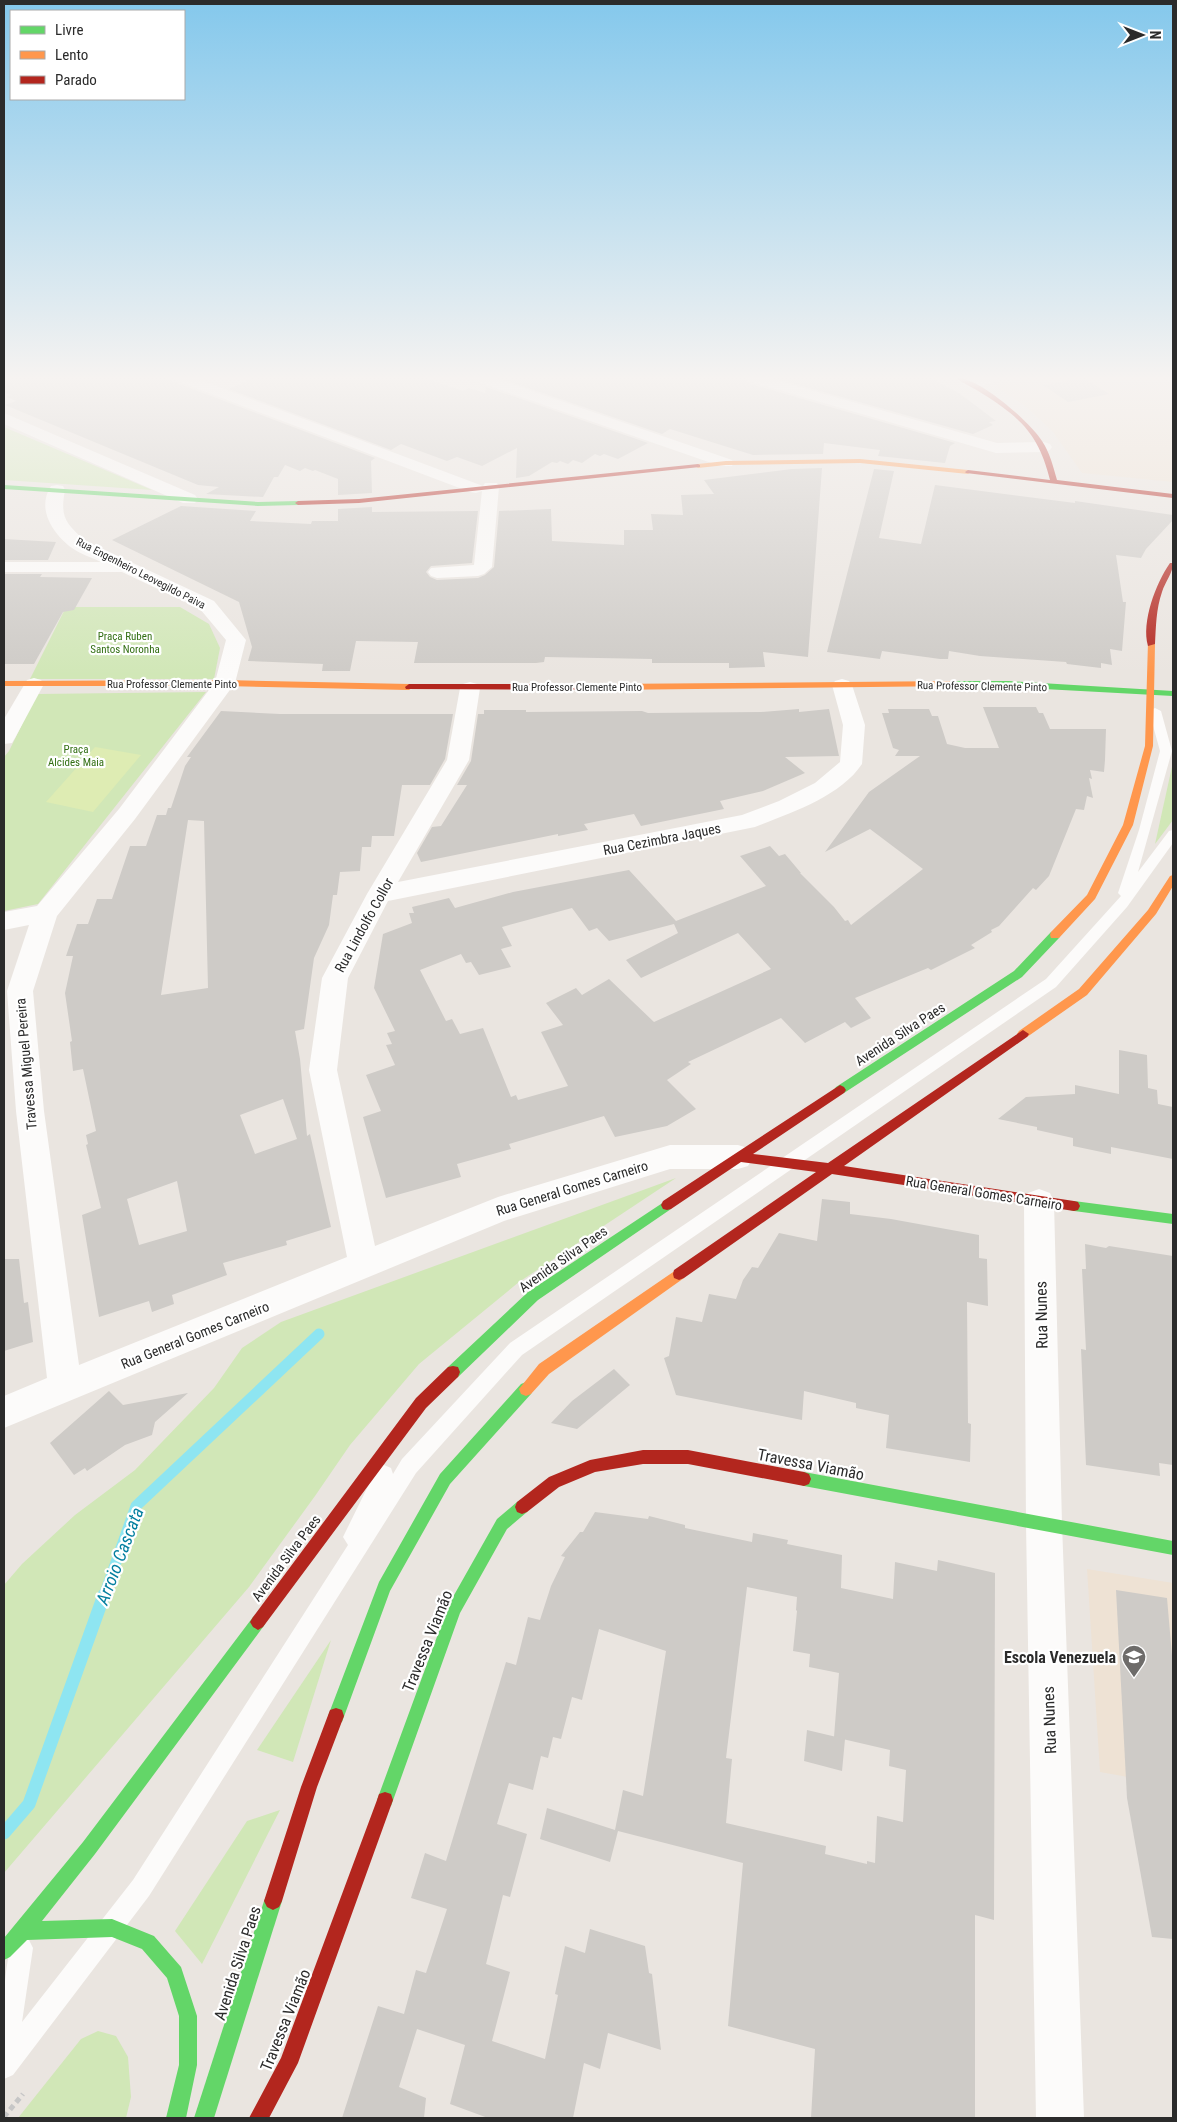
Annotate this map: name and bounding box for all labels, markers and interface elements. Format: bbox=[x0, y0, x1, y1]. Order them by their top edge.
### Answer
legend bbox=[10, 10, 185, 100]
north arrow bbox=[1117, 10, 1167, 60]
text: Livre bbox=[55, 21, 83, 39]
text: N bbox=[1147, 31, 1163, 39]
text: Lento bbox=[55, 46, 88, 64]
text: Parado bbox=[55, 71, 97, 89]
street label: Rua Engenheiro Leovegildo Paiva bbox=[74, 535, 208, 612]
park label: Praça Ruben Santos Noronha bbox=[90, 630, 160, 656]
street label: Rua Professor Clemente Pinto bbox=[107, 678, 237, 691]
street label: Rua Professor Clemente Pinto bbox=[917, 679, 1048, 694]
street label: Rua Professor Clemente Pinto bbox=[512, 681, 642, 694]
park label: Praça Alcides Maia bbox=[48, 743, 104, 769]
street label: Rua Cezimbra Jaques bbox=[602, 820, 722, 858]
street label: Rua Lindolfo Collor bbox=[331, 875, 397, 975]
street label: Travessa Miguel Pereira bbox=[12, 998, 40, 1130]
street label: Avenida Silva Paes bbox=[852, 999, 948, 1069]
street label: Rua General Gomes Carneiro bbox=[494, 1157, 650, 1219]
street label: Rua General Gomes Carneiro bbox=[905, 1173, 1063, 1213]
street label: Avenida Silva Paes bbox=[516, 1223, 610, 1295]
street label: Rua Nunes bbox=[1031, 1281, 1052, 1349]
street label: Rua General Gomes Carneiro bbox=[119, 1298, 271, 1372]
street label: Travessa Viamão bbox=[756, 1445, 866, 1484]
water label: Arroio Cascata bbox=[91, 1504, 148, 1608]
street label: Avenida Silva Paes bbox=[248, 1512, 324, 1604]
street label: Travessa Viamão bbox=[398, 1588, 457, 1695]
school or university icon: Escola Venezuela bbox=[1121, 1644, 1147, 1678]
place label: Escola Venezuela bbox=[1004, 1648, 1116, 1667]
street label: Rua Nunes bbox=[1039, 1686, 1060, 1754]
street label: Avenida Silva Paes bbox=[210, 1904, 265, 2023]
street label: Travessa Viamão bbox=[256, 1967, 315, 2074]

